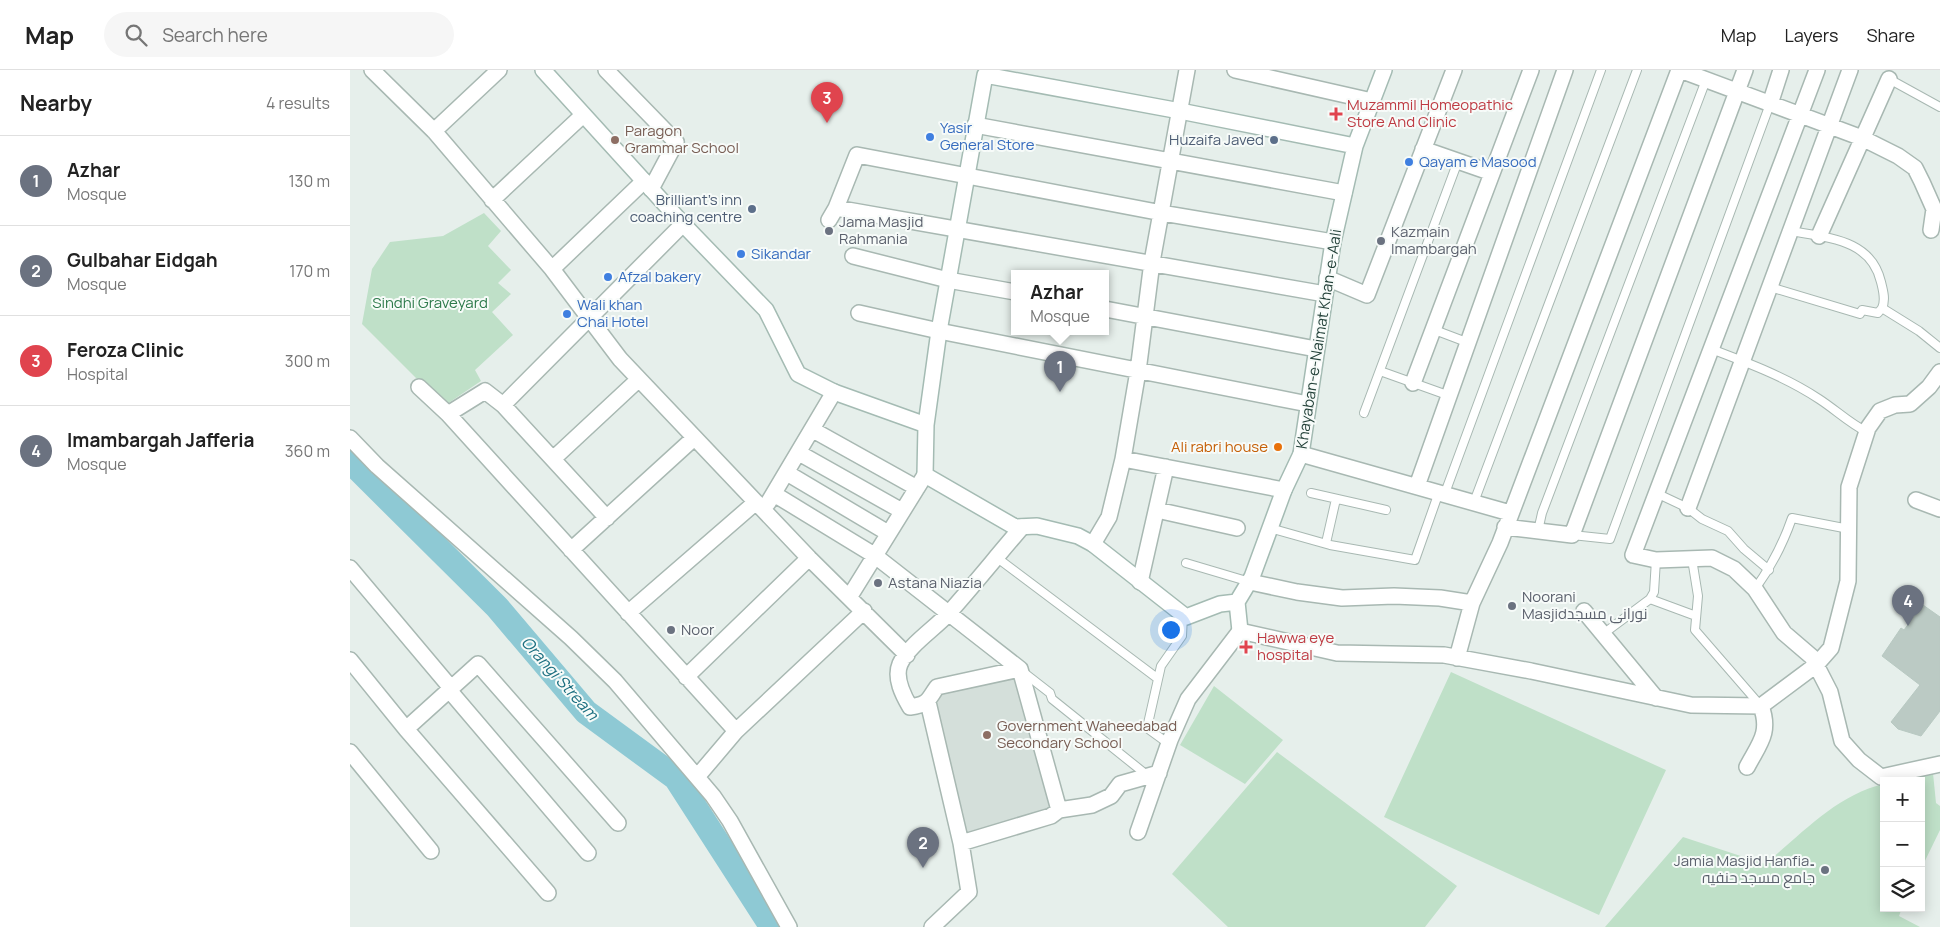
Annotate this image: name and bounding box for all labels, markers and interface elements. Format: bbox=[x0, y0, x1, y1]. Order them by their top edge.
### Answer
search box bbox=[104, 12, 454, 57]
text: Map bbox=[25, 18, 74, 51]
icon: search bbox=[122, 21, 150, 49]
text: Search here bbox=[162, 22, 268, 48]
text: Map bbox=[1721, 23, 1756, 47]
text: Layers bbox=[1784, 23, 1838, 47]
text: Share bbox=[1866, 23, 1915, 47]
pin: 3 bbox=[811, 82, 843, 123]
text: Nearby bbox=[20, 89, 92, 117]
text: 4 results bbox=[266, 92, 330, 114]
place label: Muzammil Homeopathic Store And Clinic bbox=[1347, 94, 1513, 132]
marker: Muzammil Homeopathic Store And Clinic bbox=[1329, 107, 1343, 121]
place label: Yasir General Store bbox=[940, 117, 1035, 155]
place label: Paragon Grammar School bbox=[625, 120, 739, 158]
place label: Huzaifa Javed bbox=[1169, 129, 1264, 150]
marker: Yasir General Store bbox=[924, 131, 936, 143]
marker: Paragon Grammar School bbox=[609, 134, 621, 146]
marker: Huzaifa Javed bbox=[1268, 134, 1280, 146]
place label: Qayam e Masood bbox=[1419, 151, 1537, 172]
marker: Qayam e Masood bbox=[1403, 156, 1415, 168]
text: Azhar bbox=[67, 157, 120, 183]
text: 1 bbox=[32, 170, 40, 192]
text: 130 m bbox=[288, 170, 330, 192]
text: Mosque bbox=[67, 183, 127, 205]
place label: Brilliant's inn coaching centre bbox=[630, 189, 742, 227]
marker: Brilliant's inn coaching centre bbox=[746, 203, 758, 215]
place label: Jama Masjid Rahmania bbox=[839, 211, 923, 249]
place label: Kazmain Imambargah bbox=[1391, 221, 1477, 259]
marker: Jama Masjid Rahmania bbox=[823, 225, 835, 237]
street label: Khayaban-e-Naimat Khan-e-Aali bbox=[1291, 228, 1346, 450]
marker: Kazmain Imambargah bbox=[1375, 235, 1387, 247]
place label: Sikandar bbox=[751, 243, 812, 264]
text: Gulbahar Eidgah bbox=[67, 247, 218, 273]
marker: Sikandar bbox=[735, 248, 747, 260]
text: 2 bbox=[31, 260, 41, 282]
text: 170 m bbox=[289, 260, 330, 282]
place label: Afzal bakery bbox=[618, 266, 701, 287]
popup bbox=[1011, 270, 1109, 335]
marker: Afzal bakery bbox=[602, 271, 614, 283]
text: Mosque bbox=[67, 273, 127, 295]
text: Azhar bbox=[1030, 279, 1084, 305]
park label: Sindhi Graveyard bbox=[372, 292, 488, 313]
place label: Wali khan Chai Hotel bbox=[577, 294, 649, 332]
text: Mosque bbox=[1030, 305, 1090, 327]
marker: Wali khan Chai Hotel bbox=[561, 308, 573, 320]
text: Feroza Clinic bbox=[67, 337, 184, 363]
text: 3 bbox=[31, 350, 41, 372]
text: 300 m bbox=[285, 350, 330, 372]
pin: 1 bbox=[1044, 351, 1076, 392]
text: Hospital bbox=[67, 363, 128, 385]
text: Imambargah Jafferia bbox=[67, 427, 255, 453]
place label: Ali rabri house bbox=[1171, 436, 1268, 457]
text: 4 bbox=[31, 440, 41, 462]
text: 360 m bbox=[285, 440, 330, 462]
marker: Ali rabri house bbox=[1272, 441, 1284, 453]
text: Mosque bbox=[67, 453, 127, 475]
place label: Astana Niazia bbox=[888, 572, 982, 593]
marker: Astana Niazia bbox=[872, 577, 884, 589]
pin: 4 bbox=[1892, 585, 1924, 626]
place label: Noorani Masjidنورانی مسجد bbox=[1522, 586, 1648, 624]
marker: Noorani Masjidنورانی مسجد bbox=[1506, 600, 1518, 612]
your location bbox=[1158, 617, 1184, 643]
place label: Noor bbox=[681, 619, 715, 640]
marker: Noor bbox=[665, 624, 677, 636]
place label: Hawwa eye hospital bbox=[1257, 627, 1334, 665]
water label: Orangi Stream bbox=[517, 631, 604, 726]
marker: Hawwa eye hospital bbox=[1239, 640, 1253, 654]
place label: Government Waheedabad Secondary School bbox=[997, 715, 1177, 753]
marker: Government Waheedabad Secondary School bbox=[981, 729, 993, 741]
map controls bbox=[1880, 777, 1925, 912]
button: + bbox=[1880, 777, 1925, 822]
button: − bbox=[1880, 822, 1925, 867]
pin: 2 bbox=[907, 827, 939, 868]
place label: Jamia Masjid Hanfia۔ جامع مسجد حنفیہ bbox=[1674, 850, 1815, 889]
marker: Jamia Masjid Hanfia۔ جامع مسجد حنفیہ bbox=[1819, 864, 1831, 876]
button: layers bbox=[1880, 867, 1925, 912]

